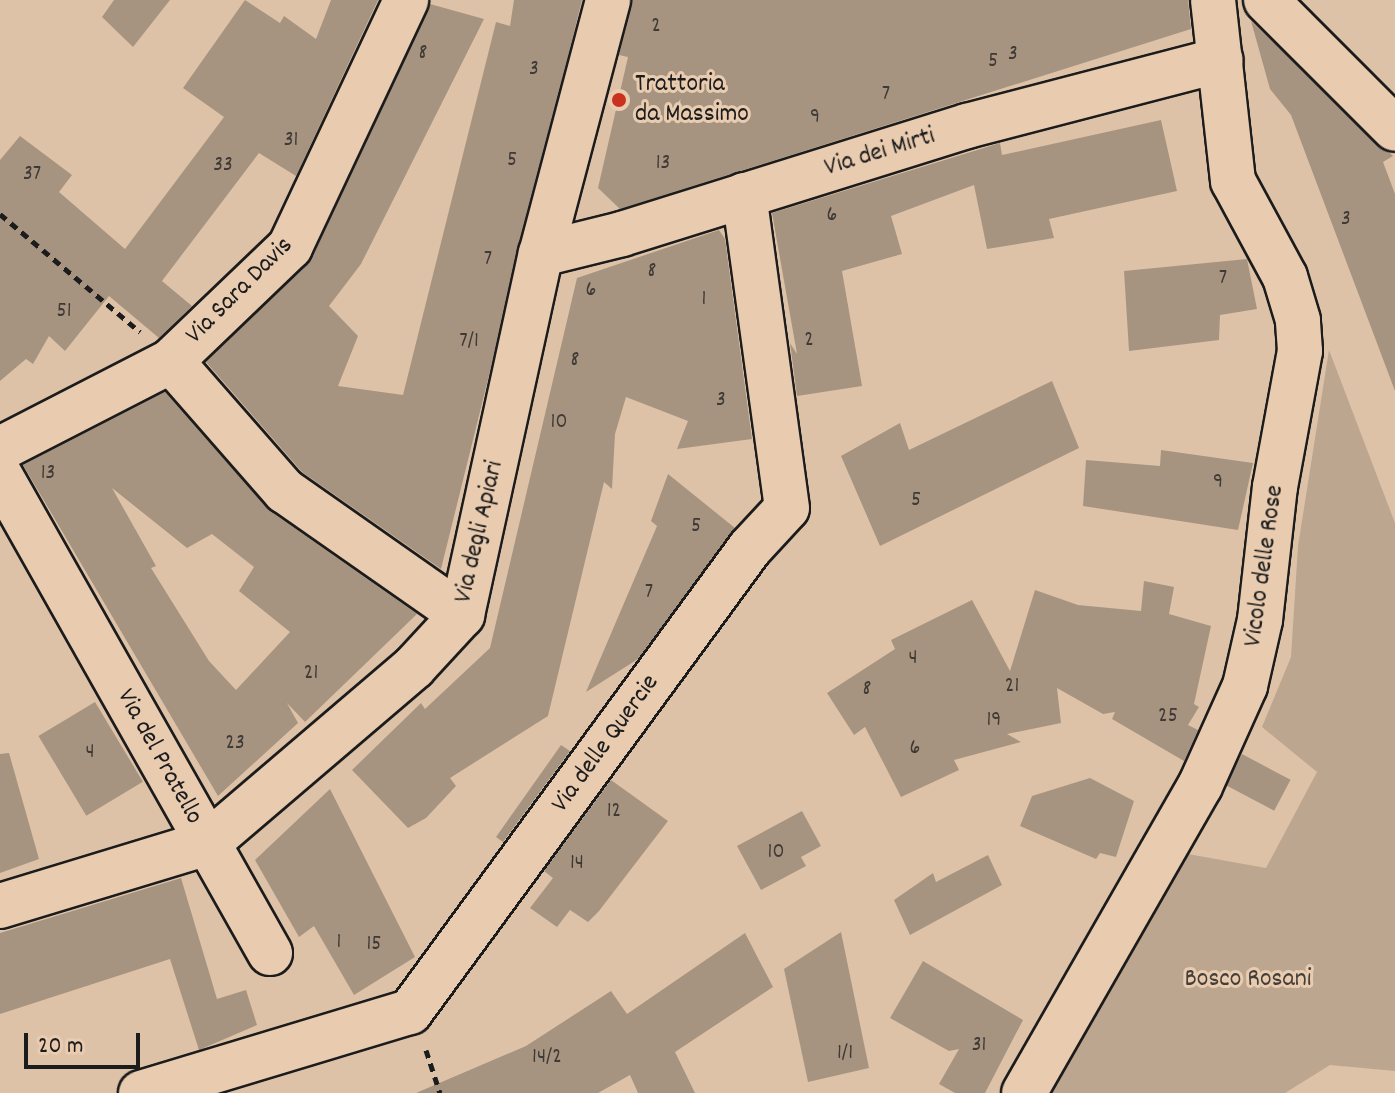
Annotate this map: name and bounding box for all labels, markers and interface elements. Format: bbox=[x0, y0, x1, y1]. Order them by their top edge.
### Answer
house number: 2 bbox=[651, 14, 661, 40]
house number: 8 bbox=[419, 41, 427, 67]
house number: 3 bbox=[1008, 42, 1018, 68]
house number: 5 bbox=[988, 49, 998, 75]
house number: 3 bbox=[529, 57, 539, 83]
place label: Trattoria da Massimo bbox=[635, 69, 749, 130]
house number: 7 bbox=[882, 82, 890, 108]
marker: Trattoria da Massimo bbox=[610, 91, 628, 109]
house number: 9 bbox=[810, 105, 820, 131]
street label: Via dei Mirti bbox=[821, 121, 939, 185]
house number: 31 bbox=[284, 128, 298, 154]
house number: 5 bbox=[507, 148, 517, 174]
house number: 13 bbox=[656, 151, 670, 177]
house number: 33 bbox=[213, 153, 233, 179]
house number: 37 bbox=[23, 162, 41, 188]
house number: 6 bbox=[827, 203, 837, 229]
house number: 3 bbox=[1341, 207, 1351, 233]
street label: Via Sara Davis bbox=[180, 231, 300, 351]
house number: 7 bbox=[484, 247, 492, 273]
house number: 8 bbox=[648, 259, 656, 285]
house number: 7 bbox=[1219, 266, 1227, 292]
house number: 6 bbox=[586, 278, 596, 304]
house number: 1 bbox=[702, 287, 706, 313]
house number: 51 bbox=[56, 299, 72, 325]
house number: 2 bbox=[804, 328, 814, 354]
house number: 7/1 bbox=[459, 329, 479, 355]
house number: 8 bbox=[571, 348, 579, 374]
house number: 3 bbox=[716, 388, 726, 414]
house number: 10 bbox=[551, 410, 567, 436]
street label: Via degli Apiari bbox=[449, 458, 511, 606]
house number: 13 bbox=[41, 461, 55, 487]
house number: 9 bbox=[1213, 470, 1223, 496]
street label: Vicolo delle Rose bbox=[1238, 483, 1292, 649]
house number: 5 bbox=[911, 488, 921, 514]
house number: 5 bbox=[691, 514, 701, 540]
house number: 7 bbox=[645, 580, 653, 606]
house number: 4 bbox=[908, 646, 918, 672]
house number: 21 bbox=[304, 661, 318, 687]
street label: Via delle Quercie bbox=[545, 669, 667, 819]
house number: 21 bbox=[1005, 674, 1019, 700]
house number: 8 bbox=[863, 677, 871, 703]
street label: Via del Pratello bbox=[109, 684, 209, 830]
house number: 25 bbox=[1158, 704, 1178, 730]
house number: 19 bbox=[987, 708, 1001, 734]
house number: 23 bbox=[225, 731, 245, 757]
house number: 6 bbox=[910, 736, 920, 762]
house number: 4 bbox=[85, 740, 95, 766]
house number: 12 bbox=[607, 799, 621, 825]
house number: 10 bbox=[768, 840, 784, 866]
house number: 14 bbox=[570, 851, 584, 877]
house number: 1 bbox=[337, 930, 341, 956]
house number: 15 bbox=[366, 932, 382, 958]
park label: Bosco Rosani bbox=[1185, 964, 1311, 996]
scale bar bbox=[28, 1017, 144, 1067]
text: 20 m bbox=[38, 1030, 84, 1064]
house number: 31 bbox=[972, 1033, 986, 1059]
house number: 1/1 bbox=[837, 1041, 853, 1067]
house number: 14/2 bbox=[532, 1045, 562, 1071]

